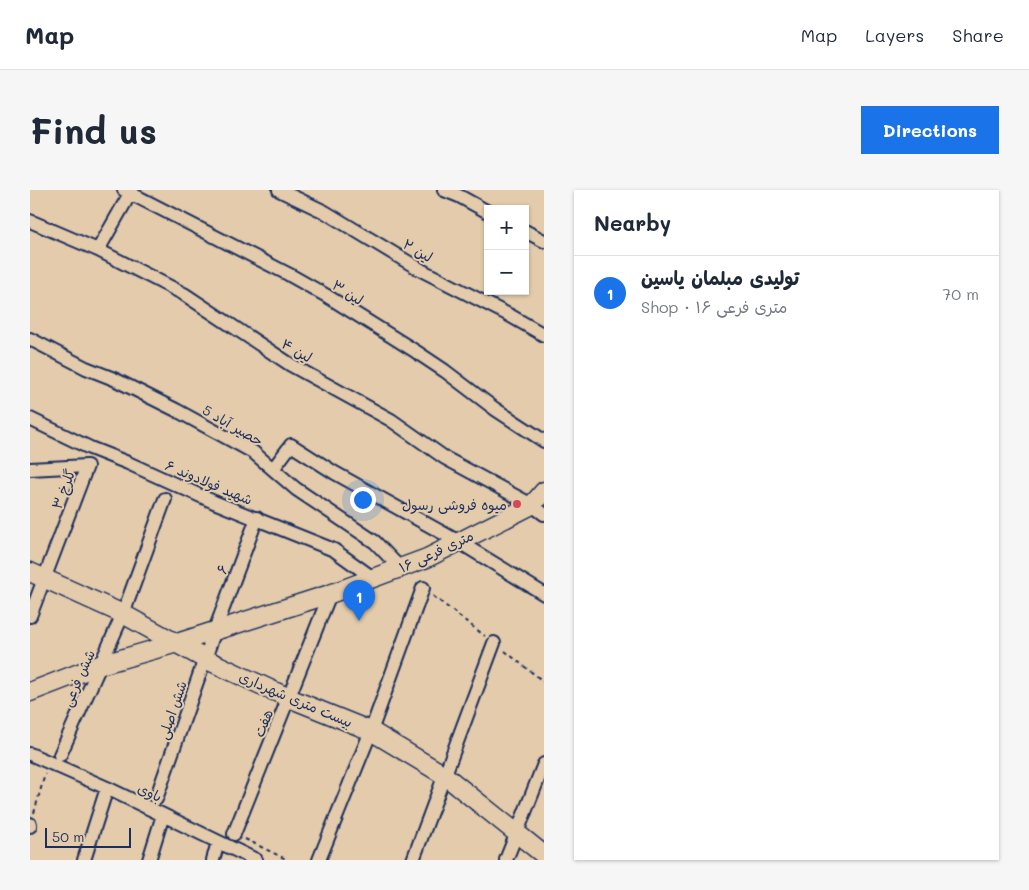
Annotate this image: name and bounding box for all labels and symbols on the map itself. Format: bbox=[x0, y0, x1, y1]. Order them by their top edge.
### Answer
street label: لین ۲ bbox=[400, 234, 436, 266]
street label: لین ۳ bbox=[329, 275, 367, 309]
street label: لین ۴ bbox=[278, 334, 316, 366]
street label: حصیر آباد 5 bbox=[199, 400, 267, 450]
street label: شهید فولادوند ۶ bbox=[162, 455, 256, 510]
street label: گلرخ ۳ bbox=[47, 466, 80, 512]
your location bbox=[350, 487, 376, 513]
place label: میوه فروشی رسول bbox=[402, 495, 507, 514]
marker: میوه فروشی رسول bbox=[511, 498, 523, 510]
street label: ۱۶ متری فرعی bbox=[396, 525, 476, 577]
street label: ۶ bbox=[212, 562, 232, 576]
pin: 1 bbox=[343, 580, 375, 621]
street label: شش فرعی bbox=[57, 647, 99, 709]
street label: بیست متری شهرداری bbox=[236, 667, 356, 731]
street label: شش اصلی bbox=[153, 678, 191, 742]
street label: هفت bbox=[249, 706, 277, 740]
street label: باوی bbox=[135, 778, 165, 806]
scale bar bbox=[45, 825, 131, 848]

